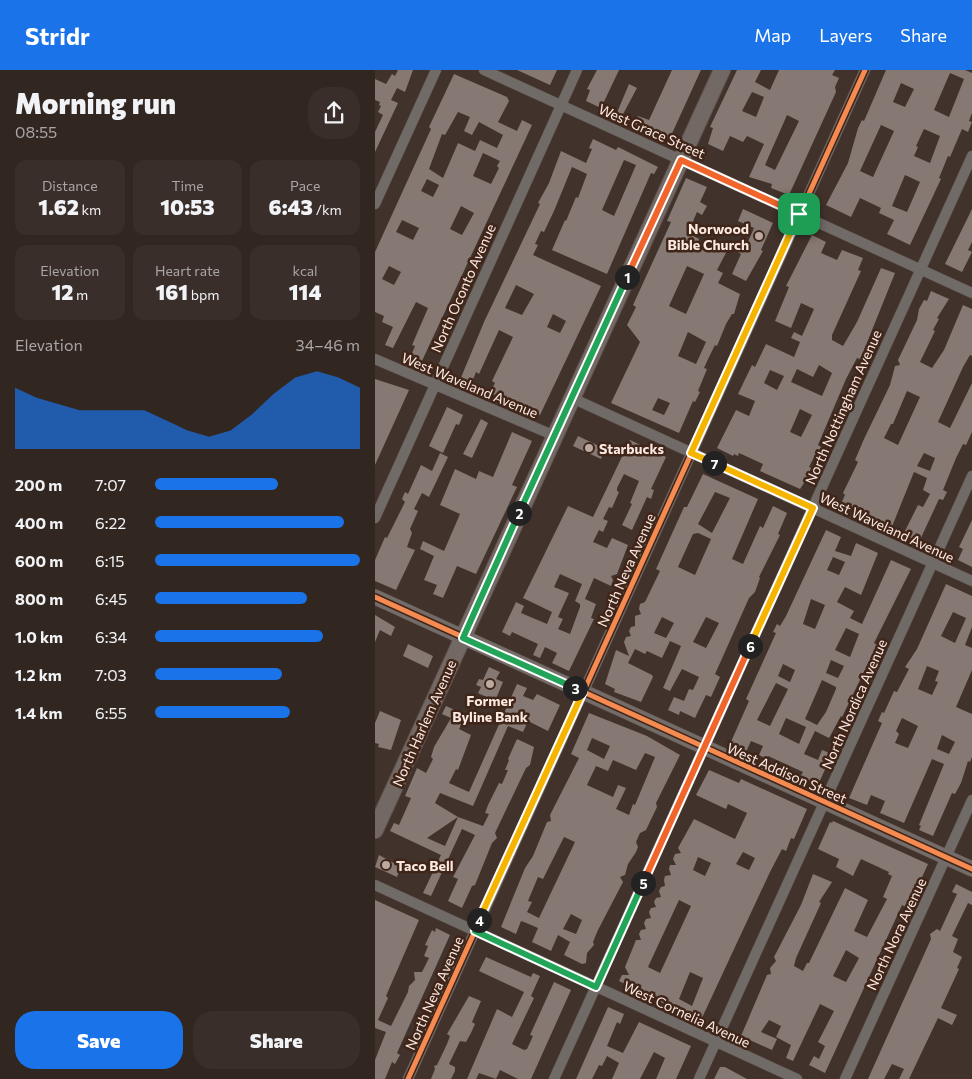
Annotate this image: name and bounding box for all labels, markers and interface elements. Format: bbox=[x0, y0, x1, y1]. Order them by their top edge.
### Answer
text: Stridr bbox=[25, 21, 90, 50]
text: Map bbox=[754, 24, 791, 46]
text: Layers bbox=[819, 24, 872, 46]
text: Share bbox=[900, 24, 947, 46]
text: Morning run bbox=[15, 86, 176, 120]
button: share bbox=[308, 87, 360, 139]
street label: West Grace Street bbox=[596, 100, 708, 162]
text: 08:55 bbox=[15, 122, 57, 141]
text: Distance bbox=[42, 177, 98, 194]
text: Time bbox=[171, 177, 204, 194]
text: Pace bbox=[290, 177, 320, 194]
pin bbox=[778, 193, 820, 235]
text: 1.62 bbox=[38, 194, 79, 219]
text: 10:53 bbox=[160, 194, 215, 219]
text: 6:43 bbox=[269, 194, 313, 219]
icon: arrive bbox=[785, 200, 813, 228]
text: km bbox=[79, 201, 101, 218]
text: /km bbox=[313, 201, 342, 218]
place label: Norwood Bible Church bbox=[668, 220, 749, 253]
street label: North Oconto Avenue bbox=[427, 221, 499, 355]
marker: Norwood Bible Church bbox=[753, 230, 765, 242]
text: Elevation bbox=[40, 262, 99, 279]
text: Heart rate bbox=[155, 262, 220, 279]
text: kcal bbox=[293, 262, 318, 279]
pin: 1 bbox=[615, 264, 639, 290]
text: 1 bbox=[624, 269, 631, 286]
text: 12 bbox=[51, 279, 73, 304]
text: 161 bbox=[155, 279, 188, 304]
text: 114 bbox=[289, 279, 321, 304]
text: m bbox=[73, 286, 88, 303]
text: bpm bbox=[188, 286, 220, 303]
street label: North Nottingham Avenue bbox=[801, 327, 885, 487]
text: Elevation bbox=[15, 335, 83, 354]
text: 34–46 m bbox=[296, 335, 360, 354]
street label: West Waveland Avenue bbox=[399, 348, 541, 422]
place label: Starbucks bbox=[599, 440, 664, 457]
marker: Starbucks bbox=[583, 442, 595, 454]
pin: 7 bbox=[701, 450, 727, 476]
text: 7 bbox=[711, 455, 718, 472]
text: 200 m bbox=[15, 475, 62, 494]
text: 7:07 bbox=[95, 475, 126, 494]
street label: West Waveland Avenue bbox=[817, 488, 957, 566]
pin: 2 bbox=[507, 500, 531, 526]
text: 2 bbox=[516, 505, 523, 522]
street label: North Neva Avenue bbox=[593, 511, 659, 629]
text: 400 m bbox=[15, 513, 63, 532]
text: 6:22 bbox=[95, 513, 126, 532]
text: 600 m bbox=[15, 551, 63, 570]
text: 6:15 bbox=[95, 551, 125, 570]
text: 800 m bbox=[15, 589, 63, 608]
text: 6:45 bbox=[95, 589, 127, 608]
text: 1.0 km bbox=[15, 627, 63, 646]
text: 6:34 bbox=[95, 627, 127, 646]
pin: 6 bbox=[737, 634, 763, 658]
street label: North Nordica Avenue bbox=[818, 636, 890, 772]
text: 6 bbox=[746, 638, 755, 655]
street label: North Harlem Avenue bbox=[388, 657, 460, 789]
text: 1.2 km bbox=[15, 665, 62, 684]
text: 7:03 bbox=[95, 665, 127, 684]
pin: 3 bbox=[563, 676, 587, 700]
marker: Former Byline Bank bbox=[484, 678, 496, 690]
text: 3 bbox=[571, 680, 580, 697]
place label: Former Byline Bank bbox=[452, 692, 528, 725]
text: 1.4 km bbox=[15, 703, 62, 722]
text: 6:55 bbox=[95, 703, 127, 722]
street label: West Addison Street bbox=[724, 739, 850, 807]
place label: Taco Bell bbox=[396, 857, 454, 874]
marker: Taco Bell bbox=[380, 859, 392, 871]
pin: 5 bbox=[631, 870, 655, 896]
text: 5 bbox=[639, 875, 648, 892]
street label: North Nora Avenue bbox=[863, 875, 929, 993]
pin: 4 bbox=[467, 908, 491, 932]
text: 4 bbox=[475, 912, 484, 929]
street label: North Neva Avenue bbox=[401, 934, 467, 1052]
street label: West Cornelia Avenue bbox=[621, 977, 753, 1051]
button: Save bbox=[15, 1011, 183, 1069]
button: Share bbox=[193, 1011, 360, 1069]

